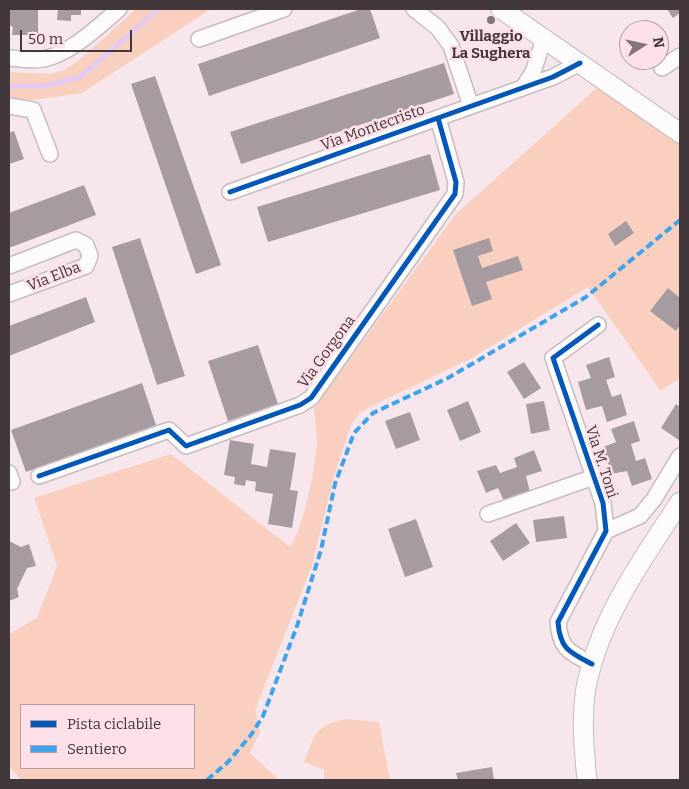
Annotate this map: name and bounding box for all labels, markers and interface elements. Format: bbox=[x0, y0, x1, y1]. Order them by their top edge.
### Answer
marker: Villaggio La Sughera bbox=[485, 14, 497, 26]
scale bar bbox=[22, 20, 135, 52]
north arrow bbox=[619, 20, 669, 70]
place label: Villaggio La Sughera bbox=[452, 28, 530, 63]
text: 50 m bbox=[28, 30, 63, 48]
text: N bbox=[649, 36, 668, 49]
street label: Via Montecristo bbox=[319, 101, 427, 155]
street label: Via Elba bbox=[25, 259, 83, 295]
street label: Via Gorgona bbox=[295, 312, 359, 392]
street label: Via M. Toni bbox=[581, 423, 621, 501]
legend bbox=[20, 704, 195, 769]
text: Pista ciclabile bbox=[67, 715, 161, 733]
text: Sentiero bbox=[67, 740, 127, 758]

